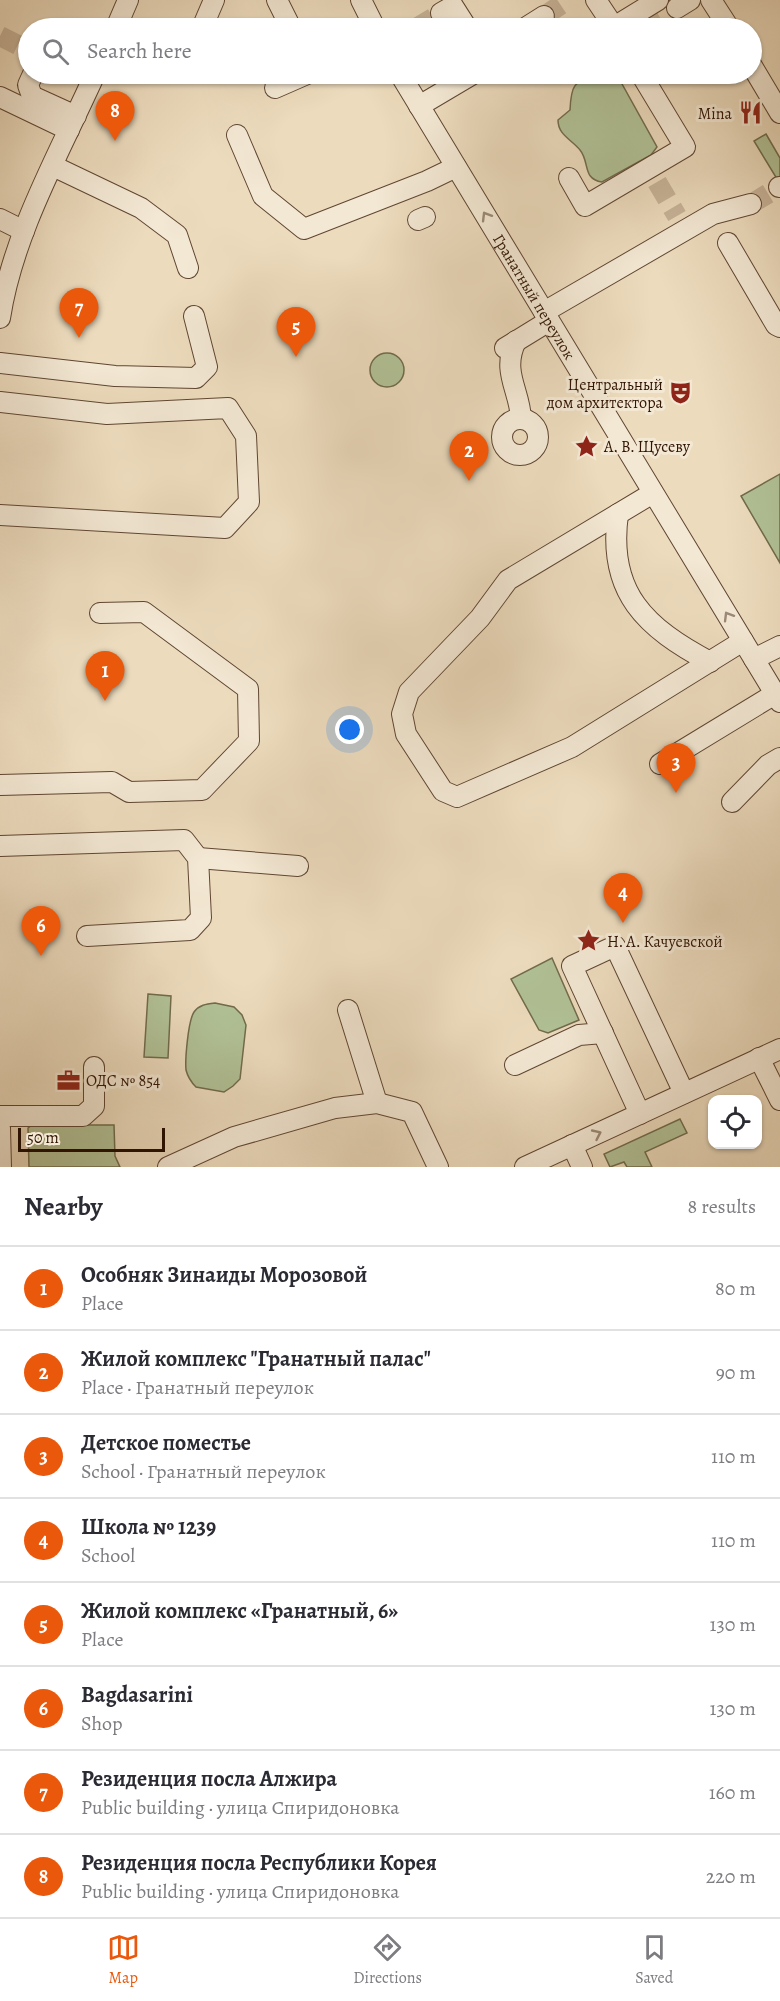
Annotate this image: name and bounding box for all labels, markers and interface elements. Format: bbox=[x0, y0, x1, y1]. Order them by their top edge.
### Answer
search box bbox=[18, 18, 762, 84]
icon: search bbox=[39, 35, 72, 68]
text: Search here bbox=[87, 36, 192, 66]
pin: 8 bbox=[96, 92, 134, 141]
restaurant icon: Mina bbox=[737, 100, 763, 126]
place label: Mina bbox=[698, 103, 733, 125]
one-way arrow bbox=[481, 212, 493, 222]
street label: Гранатный переулок bbox=[487, 230, 580, 364]
pin: 7 bbox=[60, 288, 98, 338]
pin: 5 bbox=[276, 308, 316, 357]
place label: Центральный дом архитектора bbox=[546, 374, 664, 414]
theatre icon: Центральный дом архитектора bbox=[668, 380, 694, 406]
pin: 2 bbox=[450, 432, 488, 481]
place icon: А. В. Щусеву bbox=[573, 433, 599, 459]
place label: А. В. Щусеву bbox=[603, 436, 691, 458]
one-way arrow bbox=[723, 612, 735, 622]
pin: 1 bbox=[86, 652, 124, 701]
your location bbox=[335, 715, 364, 744]
pin: 3 bbox=[656, 744, 696, 793]
pin: 4 bbox=[604, 874, 642, 923]
pin: 6 bbox=[22, 906, 60, 956]
place icon: Н. А. Качуевской bbox=[576, 928, 602, 954]
place label: Н. А. Качуевской bbox=[607, 931, 723, 953]
office icon: ОДС № 854 bbox=[55, 1067, 81, 1093]
place label: ОДС № 854 bbox=[86, 1070, 160, 1092]
map controls bbox=[708, 1095, 762, 1149]
button: locate bbox=[708, 1095, 762, 1149]
scale bar bbox=[18, 1125, 165, 1152]
text: 50 m bbox=[27, 1127, 59, 1149]
one-way arrow bbox=[591, 1129, 602, 1141]
text: Nearby bbox=[24, 1189, 103, 1224]
text: 8 results bbox=[688, 1193, 756, 1220]
text: Особняк Зинаиды Морозовой bbox=[81, 1260, 367, 1290]
text: 1 bbox=[40, 1275, 47, 1302]
text: 80 m bbox=[715, 1275, 756, 1302]
text: Place bbox=[81, 1290, 123, 1317]
text: Жилой комплекс "Гранатный палас" bbox=[81, 1344, 431, 1374]
text: 2 bbox=[39, 1359, 48, 1386]
text: 90 m bbox=[716, 1359, 756, 1386]
text: Place · Гранатный переулок bbox=[81, 1374, 314, 1401]
text: Детское поместье bbox=[81, 1428, 251, 1458]
text: 3 bbox=[39, 1443, 48, 1470]
text: 110 m bbox=[711, 1443, 756, 1470]
text: School · Гранатный переулок bbox=[81, 1458, 326, 1485]
text: Школа № 1239 bbox=[81, 1512, 216, 1542]
text: 4 bbox=[39, 1527, 48, 1554]
text: 110 m bbox=[711, 1527, 756, 1554]
text: School bbox=[81, 1542, 135, 1569]
text: Жилой комплекс «Гранатный, 6» bbox=[81, 1596, 398, 1626]
text: 5 bbox=[39, 1611, 48, 1638]
text: 130 m bbox=[710, 1611, 756, 1638]
text: Place bbox=[81, 1626, 123, 1653]
text: Bagdasarini bbox=[81, 1680, 193, 1710]
text: 6 bbox=[39, 1695, 48, 1722]
text: 130 m bbox=[710, 1695, 756, 1722]
text: Shop bbox=[81, 1710, 123, 1737]
text: Резиденция посла Алжира bbox=[81, 1764, 337, 1794]
text: 7 bbox=[39, 1779, 48, 1806]
text: 160 m bbox=[709, 1779, 756, 1806]
text: Public building · улица Спиридоновка bbox=[81, 1794, 400, 1821]
text: Резиденция посла Республики Корея bbox=[81, 1848, 437, 1878]
text: 8 bbox=[39, 1863, 48, 1890]
text: 220 m bbox=[706, 1863, 756, 1890]
text: Public building · улица Спиридоновка bbox=[81, 1878, 400, 1905]
tab: Map bbox=[107, 1931, 140, 1989]
tab: Directions bbox=[353, 1931, 422, 1989]
tab: Saved bbox=[635, 1931, 673, 1989]

